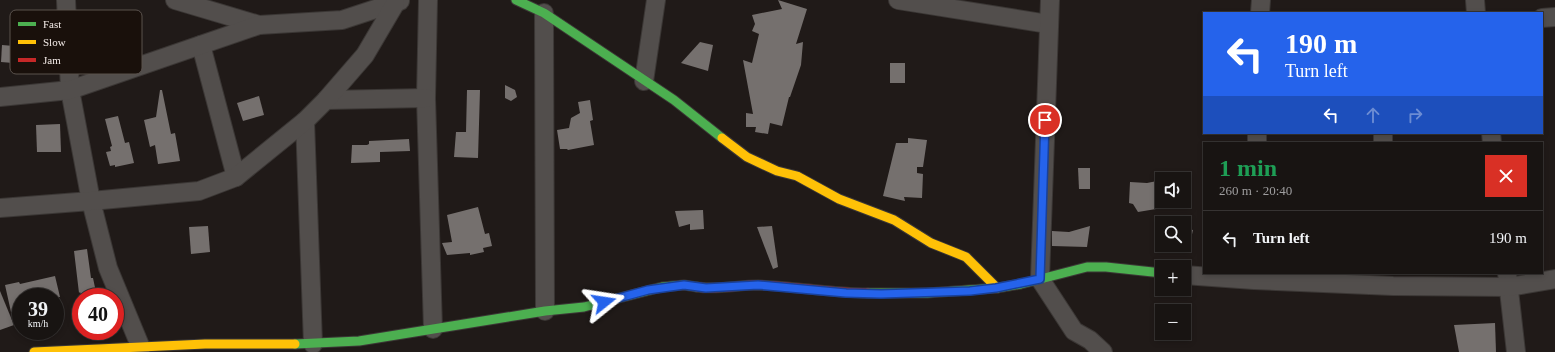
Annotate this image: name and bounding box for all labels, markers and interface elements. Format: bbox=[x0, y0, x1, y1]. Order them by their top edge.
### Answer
legend bbox=[10, 10, 142, 74]
text: Fast bbox=[43, 18, 61, 30]
icon: left bbox=[1219, 28, 1271, 80]
text: 190 m bbox=[1285, 28, 1357, 59]
text: Slow bbox=[43, 36, 66, 48]
text: Jam bbox=[43, 54, 61, 66]
text: Turn left bbox=[1285, 61, 1348, 81]
pin bbox=[1028, 103, 1062, 137]
icon: left bbox=[1320, 104, 1342, 126]
icon: ahead bbox=[1362, 104, 1384, 126]
icon: right bbox=[1404, 104, 1426, 126]
icon: arrive bbox=[1034, 109, 1056, 131]
text: 1 min bbox=[1219, 155, 1277, 181]
button: close bbox=[1485, 155, 1527, 197]
map controls bbox=[1155, 172, 1191, 340]
button: sound bbox=[1155, 172, 1191, 208]
text: 260 m · 20:40 bbox=[1219, 183, 1292, 198]
button: search bbox=[1155, 216, 1191, 252]
icon: left bbox=[1219, 228, 1241, 250]
text: Turn left bbox=[1253, 230, 1310, 246]
text: 190 m bbox=[1489, 230, 1527, 246]
button: + bbox=[1155, 260, 1191, 296]
position arrow bbox=[583, 281, 625, 323]
speed limit sign: 40 bbox=[72, 288, 124, 340]
text: 39 bbox=[28, 298, 48, 320]
button: − bbox=[1155, 304, 1191, 340]
text: km/h bbox=[28, 318, 48, 329]

